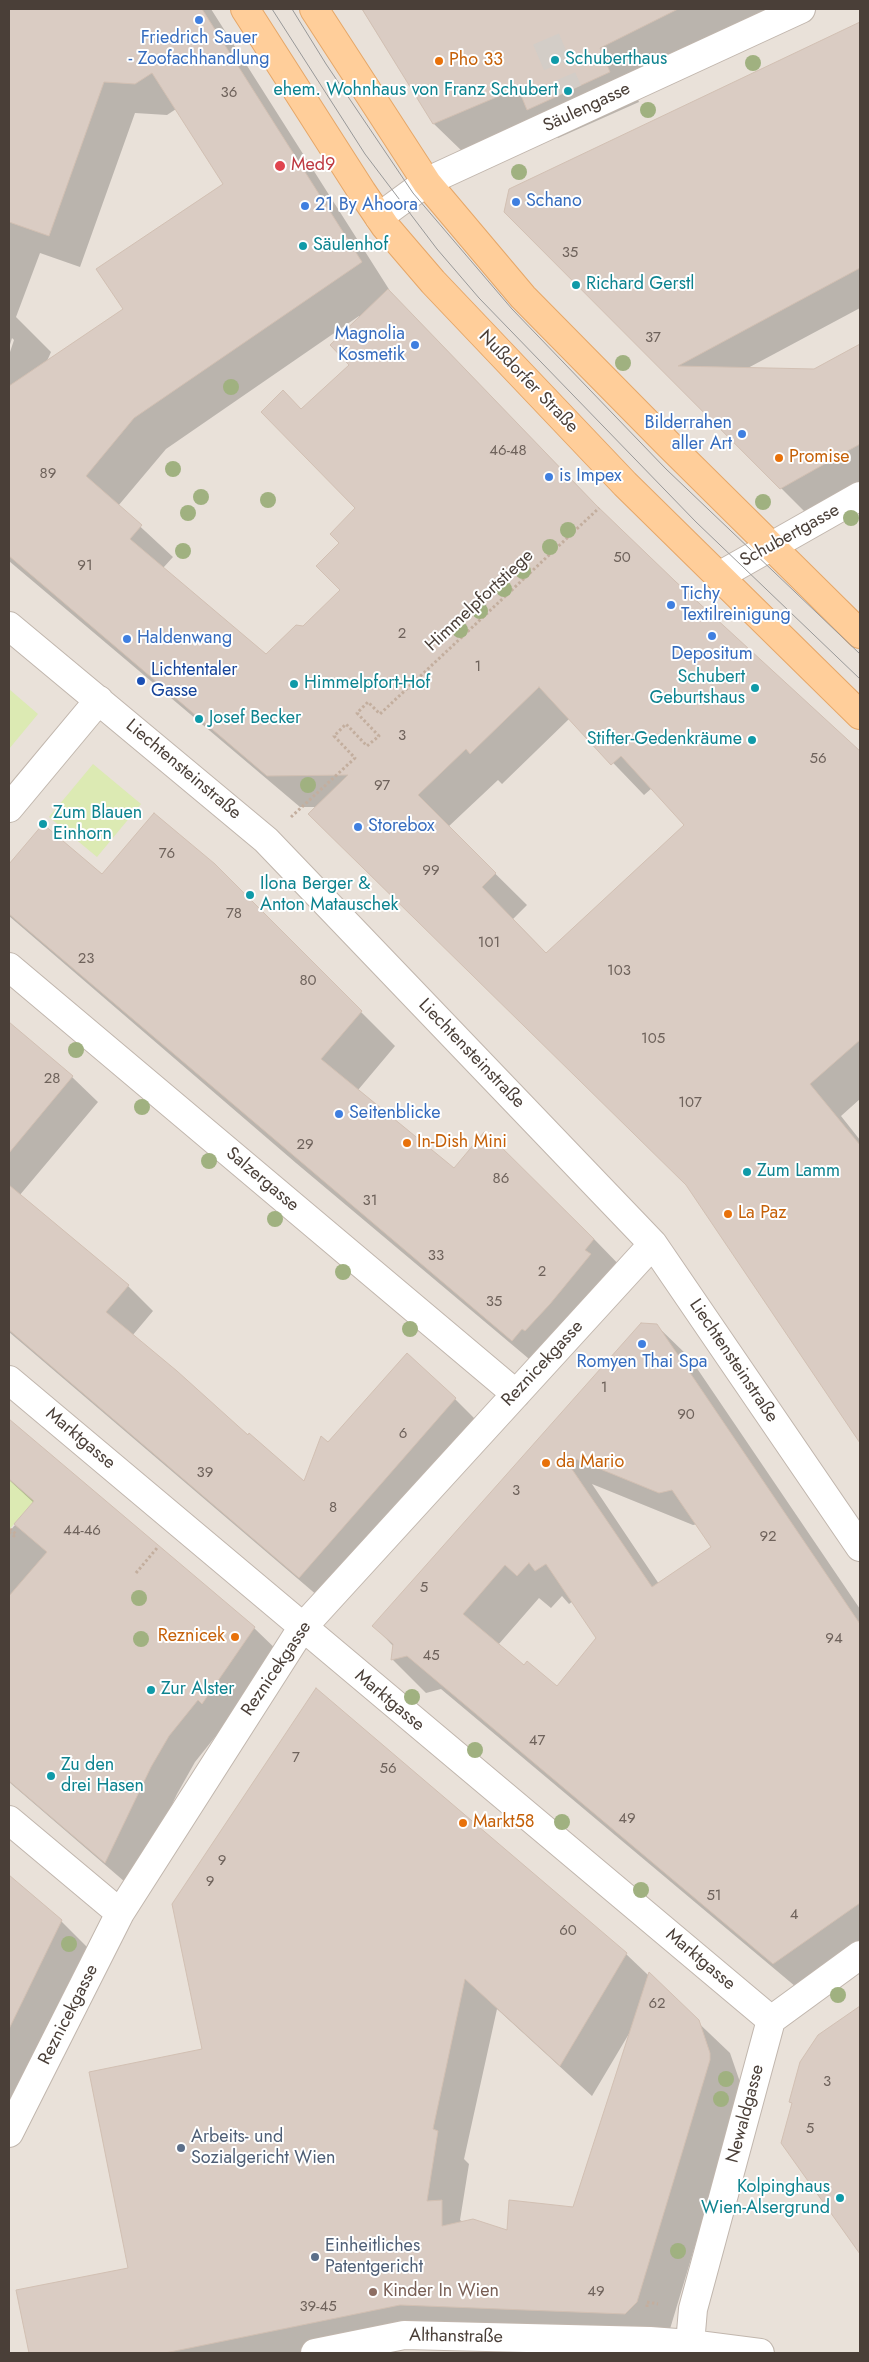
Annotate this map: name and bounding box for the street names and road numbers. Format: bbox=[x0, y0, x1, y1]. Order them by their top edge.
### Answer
street label: Säulengasse bbox=[540, 78, 634, 138]
street label: Nußdorfer Straße bbox=[474, 326, 582, 438]
street label: Schubertgasse bbox=[737, 500, 843, 572]
street label: Himmelpfortstiege bbox=[422, 545, 538, 657]
street label: Liechtensteinstraße bbox=[121, 715, 245, 825]
street label: Liechtensteinstraße bbox=[413, 995, 529, 1113]
street label: Salzergasse bbox=[221, 1143, 303, 1217]
street label: Liechtensteinstraße bbox=[684, 1295, 782, 1427]
street label: Reznicekgasse bbox=[498, 1317, 588, 1411]
street label: Marktgasse bbox=[41, 1404, 119, 1474]
street label: Reznicekgasse bbox=[237, 1617, 317, 1721]
street label: Marktgasse bbox=[350, 1666, 428, 1736]
street label: Marktgasse bbox=[661, 1925, 739, 1995]
street label: Reznicekgasse bbox=[34, 1961, 104, 2069]
street label: Newaldgasse bbox=[723, 2062, 769, 2166]
street label: Althanstraße bbox=[409, 2325, 503, 2349]

